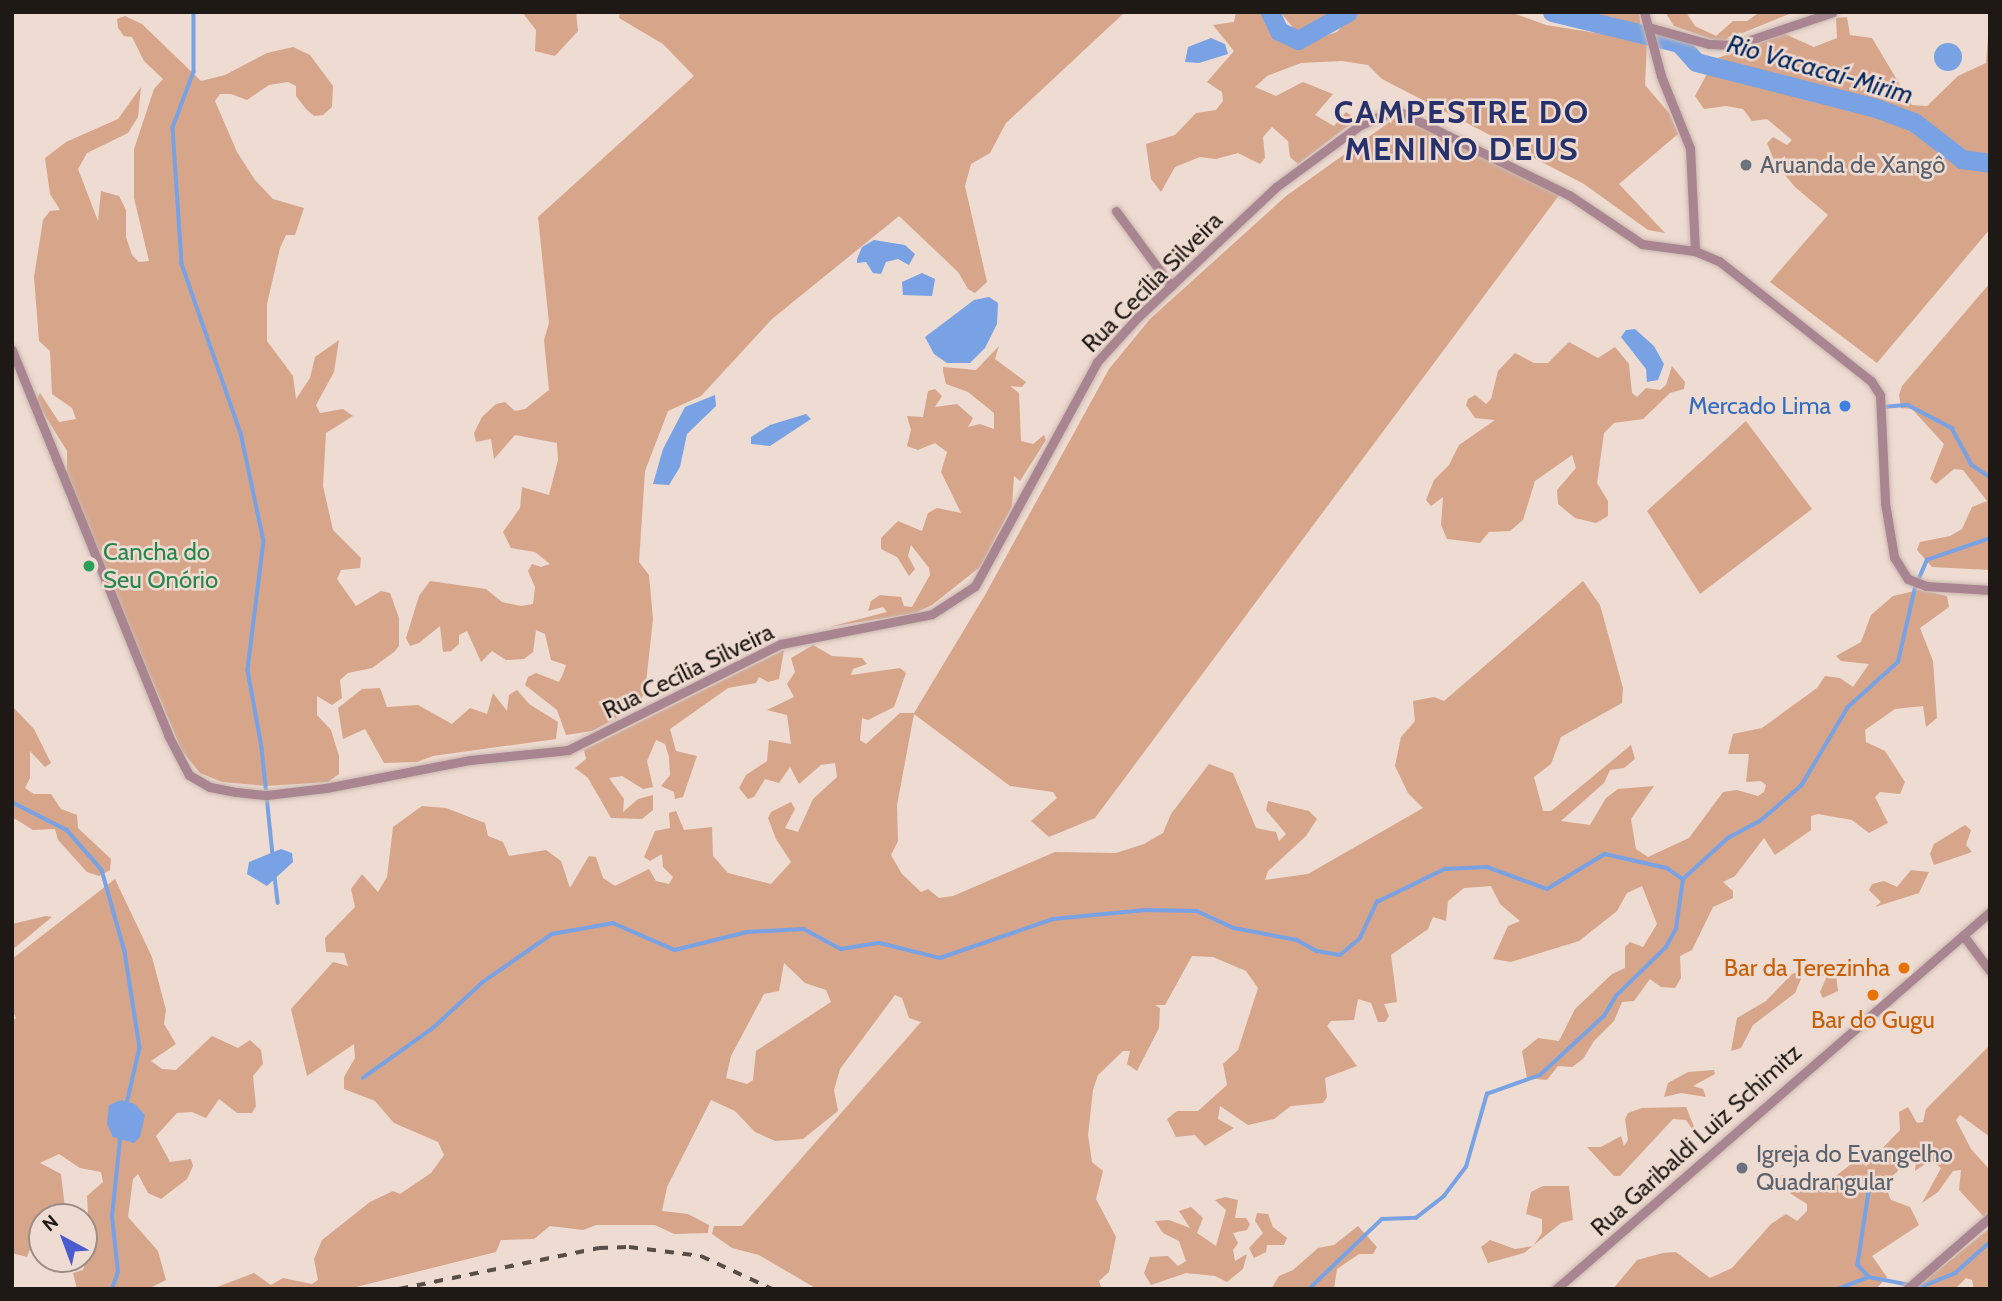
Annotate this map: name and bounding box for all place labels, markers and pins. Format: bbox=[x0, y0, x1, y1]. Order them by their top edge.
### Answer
place label: Aruanda de Xangô bbox=[1760, 151, 1945, 179]
marker: Aruanda de Xangô bbox=[1738, 157, 1754, 173]
place label: Mercado Lima bbox=[1688, 392, 1831, 420]
marker: Mercado Lima bbox=[1837, 398, 1853, 414]
place label: Cancha do Seu Onório bbox=[103, 538, 218, 594]
marker: Cancha do Seu Onório bbox=[81, 558, 97, 574]
place label: Bar da Terezinha bbox=[1724, 954, 1890, 982]
marker: Bar da Terezinha bbox=[1896, 960, 1912, 976]
marker: Bar do Gugu bbox=[1865, 987, 1881, 1003]
place label: Bar do Gugu bbox=[1811, 1006, 1935, 1034]
place label: Igreja do Evangelho Quadrangular bbox=[1756, 1140, 1953, 1196]
marker: Igreja do Evangelho Quadrangular bbox=[1734, 1160, 1750, 1176]

